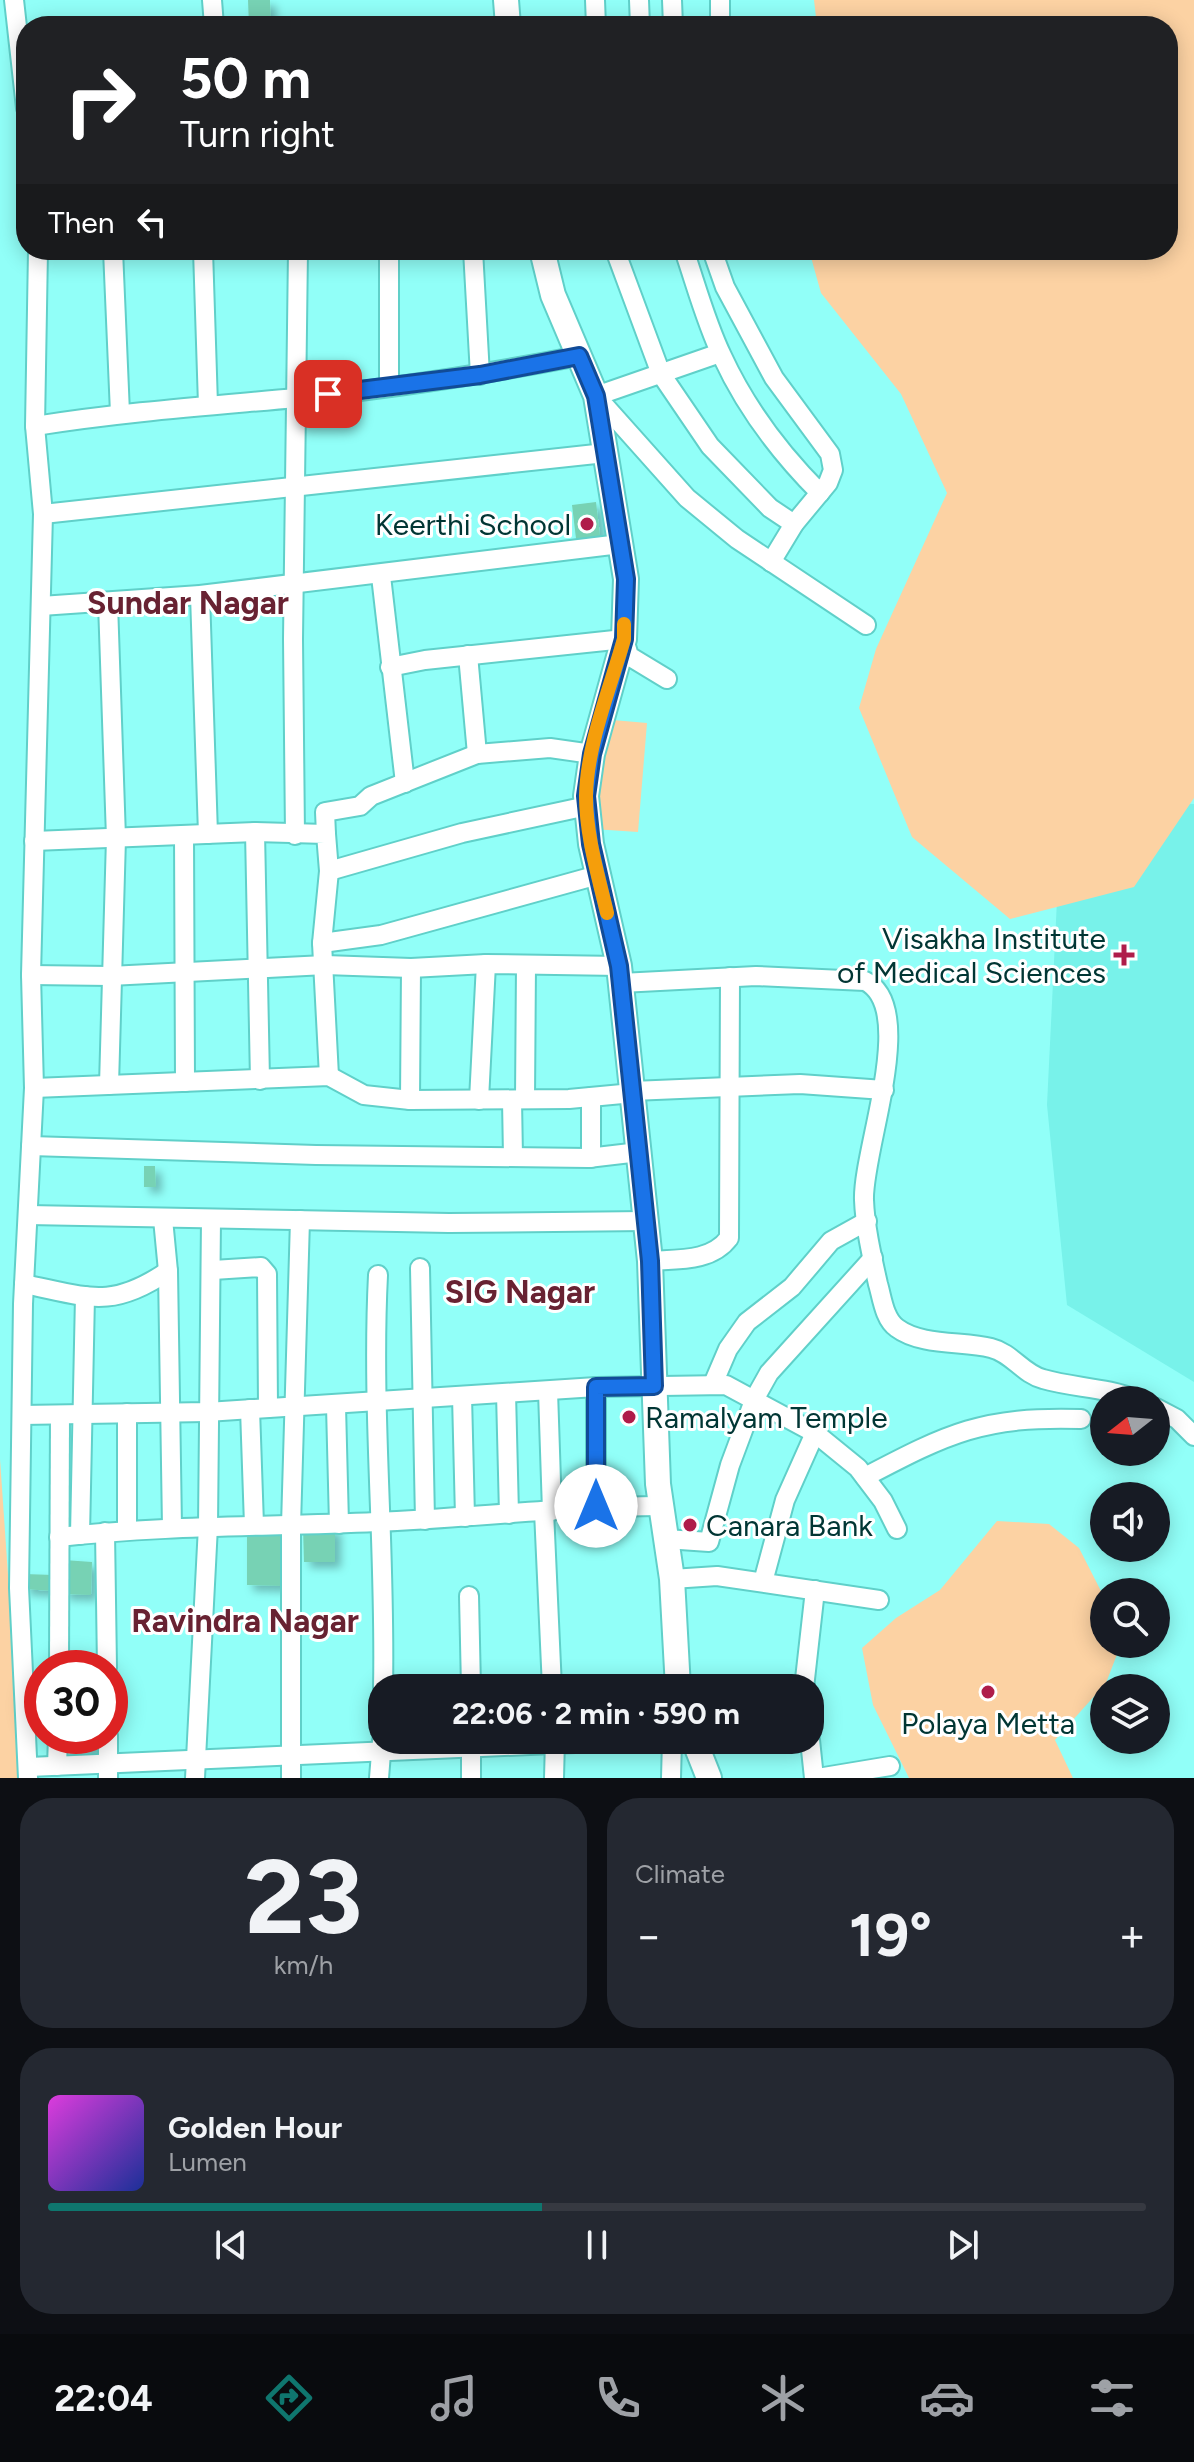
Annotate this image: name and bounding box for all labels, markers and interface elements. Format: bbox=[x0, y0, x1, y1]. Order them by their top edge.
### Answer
text: 50 m bbox=[180, 45, 311, 112]
icon: right bbox=[48, 48, 152, 152]
text: Turn right bbox=[180, 113, 335, 156]
icon: left bbox=[130, 200, 174, 244]
text: Then bbox=[48, 204, 114, 241]
pin bbox=[294, 360, 362, 428]
icon: arrive bbox=[306, 372, 350, 416]
place label: Keerthi School bbox=[375, 506, 571, 543]
marker: Keerthi School bbox=[578, 515, 596, 533]
district label: Sundar Nagar bbox=[87, 584, 289, 622]
place label: Visakha Institute of Medical Sciences bbox=[837, 920, 1106, 991]
marker: Visakha Institute of Medical Sciences bbox=[1113, 944, 1135, 966]
district label: SIG Nagar bbox=[445, 1273, 595, 1311]
north arrow bbox=[1090, 1386, 1170, 1466]
map controls bbox=[1090, 1386, 1170, 1754]
place label: Ramalyam Temple bbox=[645, 1399, 888, 1436]
marker: Ramalyam Temple bbox=[620, 1408, 638, 1426]
position arrow bbox=[554, 1464, 638, 1548]
button: sound bbox=[1090, 1482, 1170, 1562]
place label: Canara Bank bbox=[706, 1507, 873, 1544]
marker: Canara Bank bbox=[681, 1516, 699, 1534]
button: search bbox=[1090, 1578, 1170, 1658]
district label: Ravindra Nagar bbox=[131, 1602, 359, 1640]
speed limit sign: 30 bbox=[24, 1650, 128, 1754]
button: layers bbox=[1090, 1674, 1170, 1754]
marker: Polaya Metta bbox=[979, 1683, 997, 1701]
text: 22:06 · 2 min · 590 m bbox=[452, 1695, 740, 1732]
place label: Polaya Metta bbox=[901, 1705, 1075, 1742]
text: 23 bbox=[244, 1834, 363, 1959]
text: Climate bbox=[635, 1858, 725, 1890]
text: 19° bbox=[849, 1899, 932, 1971]
text: − bbox=[635, 1909, 662, 1962]
text: + bbox=[1119, 1909, 1146, 1962]
text: km/h bbox=[274, 1949, 333, 1981]
text: Golden Hour bbox=[168, 2109, 342, 2146]
text: Lumen bbox=[168, 2146, 247, 2178]
icon: previous bbox=[209, 2223, 253, 2267]
icon: pause bbox=[575, 2223, 619, 2267]
icon: next bbox=[941, 2223, 985, 2267]
icon: directions bbox=[261, 2370, 317, 2426]
icon: music bbox=[426, 2370, 482, 2426]
icon: phone bbox=[590, 2370, 646, 2426]
icon: climate bbox=[755, 2370, 811, 2426]
icon: car bbox=[919, 2370, 975, 2426]
icon: filters bbox=[1084, 2370, 1140, 2426]
text: 22:04 bbox=[54, 2377, 153, 2420]

